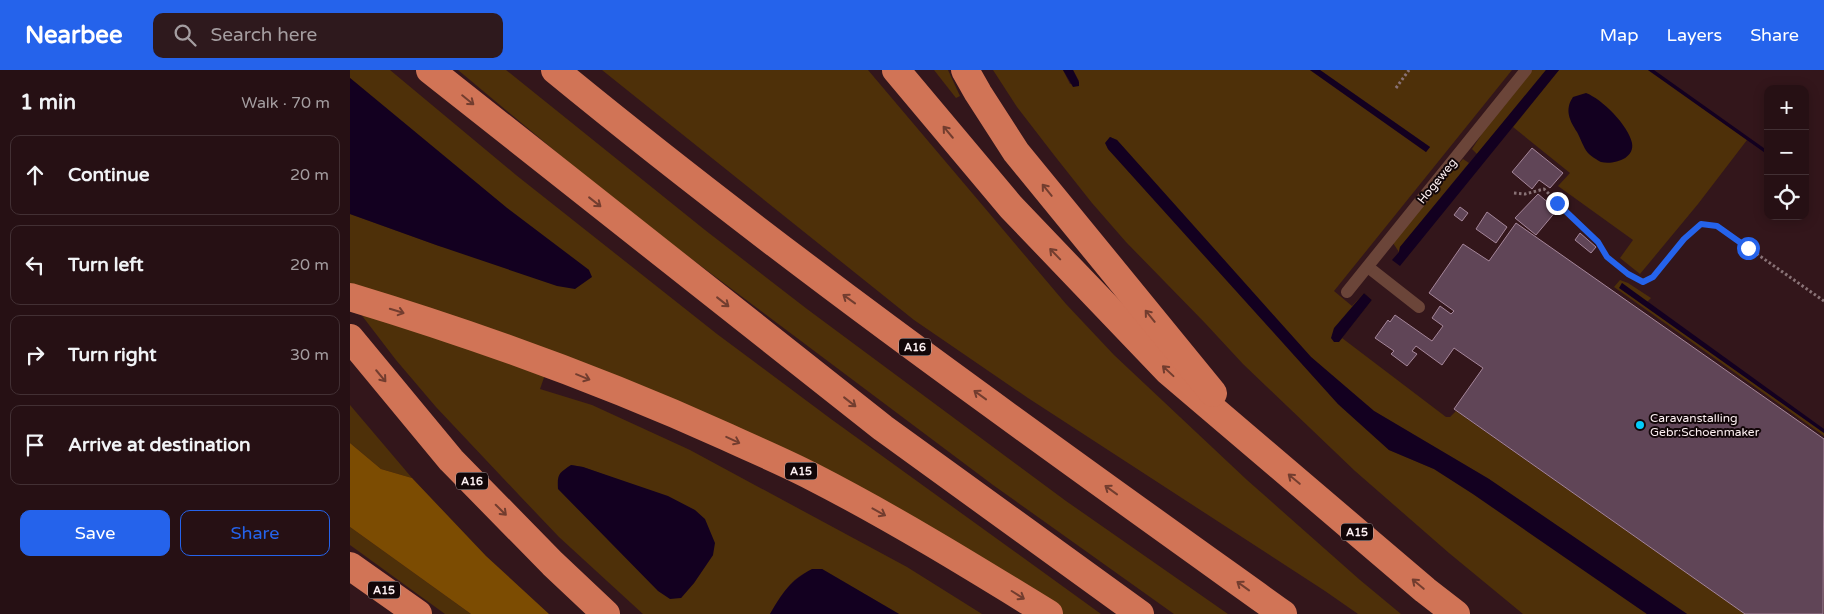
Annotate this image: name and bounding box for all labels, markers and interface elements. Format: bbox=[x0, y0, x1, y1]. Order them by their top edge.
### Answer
search box bbox=[153, 13, 503, 58]
text: Nearbee bbox=[25, 21, 123, 50]
icon: search bbox=[171, 21, 199, 49]
text: Search here bbox=[211, 24, 317, 46]
text: Map bbox=[1600, 24, 1639, 46]
text: Layers bbox=[1667, 24, 1722, 46]
text: Share bbox=[1750, 24, 1799, 46]
map controls bbox=[1764, 85, 1809, 220]
button: + bbox=[1764, 85, 1809, 130]
text: 1 min bbox=[20, 90, 76, 115]
text: Walk · 70 m bbox=[241, 93, 330, 113]
one-way arrow bbox=[461, 95, 474, 106]
one-way arrow bbox=[942, 126, 953, 139]
button: − bbox=[1764, 130, 1809, 175]
street label: Hogeweg bbox=[1414, 156, 1460, 206]
icon: ahead bbox=[21, 161, 49, 189]
text: Continue bbox=[68, 164, 150, 186]
text: 20 m bbox=[290, 165, 329, 185]
button: locate bbox=[1764, 175, 1809, 220]
one-way arrow bbox=[1042, 184, 1053, 197]
route end bbox=[1546, 192, 1569, 215]
one-way arrow bbox=[588, 196, 601, 207]
route start bbox=[1737, 237, 1760, 260]
one-way arrow bbox=[1049, 248, 1062, 260]
icon: left bbox=[21, 251, 49, 279]
text: Turn left bbox=[68, 254, 144, 276]
text: 20 m bbox=[290, 255, 329, 275]
one-way arrow bbox=[842, 294, 856, 304]
one-way arrow bbox=[716, 297, 730, 307]
one-way arrow bbox=[388, 307, 404, 317]
one-way arrow bbox=[1144, 310, 1155, 323]
road number: A16 bbox=[899, 338, 931, 356]
icon: right bbox=[21, 341, 49, 369]
text: Turn right bbox=[68, 344, 156, 366]
text: 30 m bbox=[290, 345, 329, 365]
one-way arrow bbox=[1162, 365, 1175, 377]
one-way arrow bbox=[376, 369, 387, 382]
one-way arrow bbox=[575, 373, 591, 382]
one-way arrow bbox=[973, 390, 987, 400]
one-way arrow bbox=[844, 397, 857, 408]
place label: Caravanstalling Gebr:Schoenmaker bbox=[1650, 411, 1760, 439]
marker: Caravanstalling Gebr:Schoenmaker bbox=[1634, 419, 1646, 431]
icon: arrive bbox=[21, 431, 49, 459]
text: Arrive at destination bbox=[68, 434, 251, 456]
one-way arrow bbox=[725, 436, 740, 446]
road number: A15 bbox=[785, 462, 817, 480]
road number: A16 bbox=[456, 472, 488, 490]
one-way arrow bbox=[1288, 474, 1301, 485]
one-way arrow bbox=[1105, 485, 1118, 496]
one-way arrow bbox=[494, 504, 506, 516]
one-way arrow bbox=[871, 508, 885, 518]
button: Save bbox=[20, 510, 170, 556]
button: Share bbox=[180, 510, 330, 556]
road number: A15 bbox=[1341, 524, 1373, 541]
one-way arrow bbox=[1411, 579, 1424, 590]
one-way arrow bbox=[1237, 580, 1250, 591]
road number: A15 bbox=[368, 582, 400, 598]
one-way arrow bbox=[1011, 591, 1025, 601]

